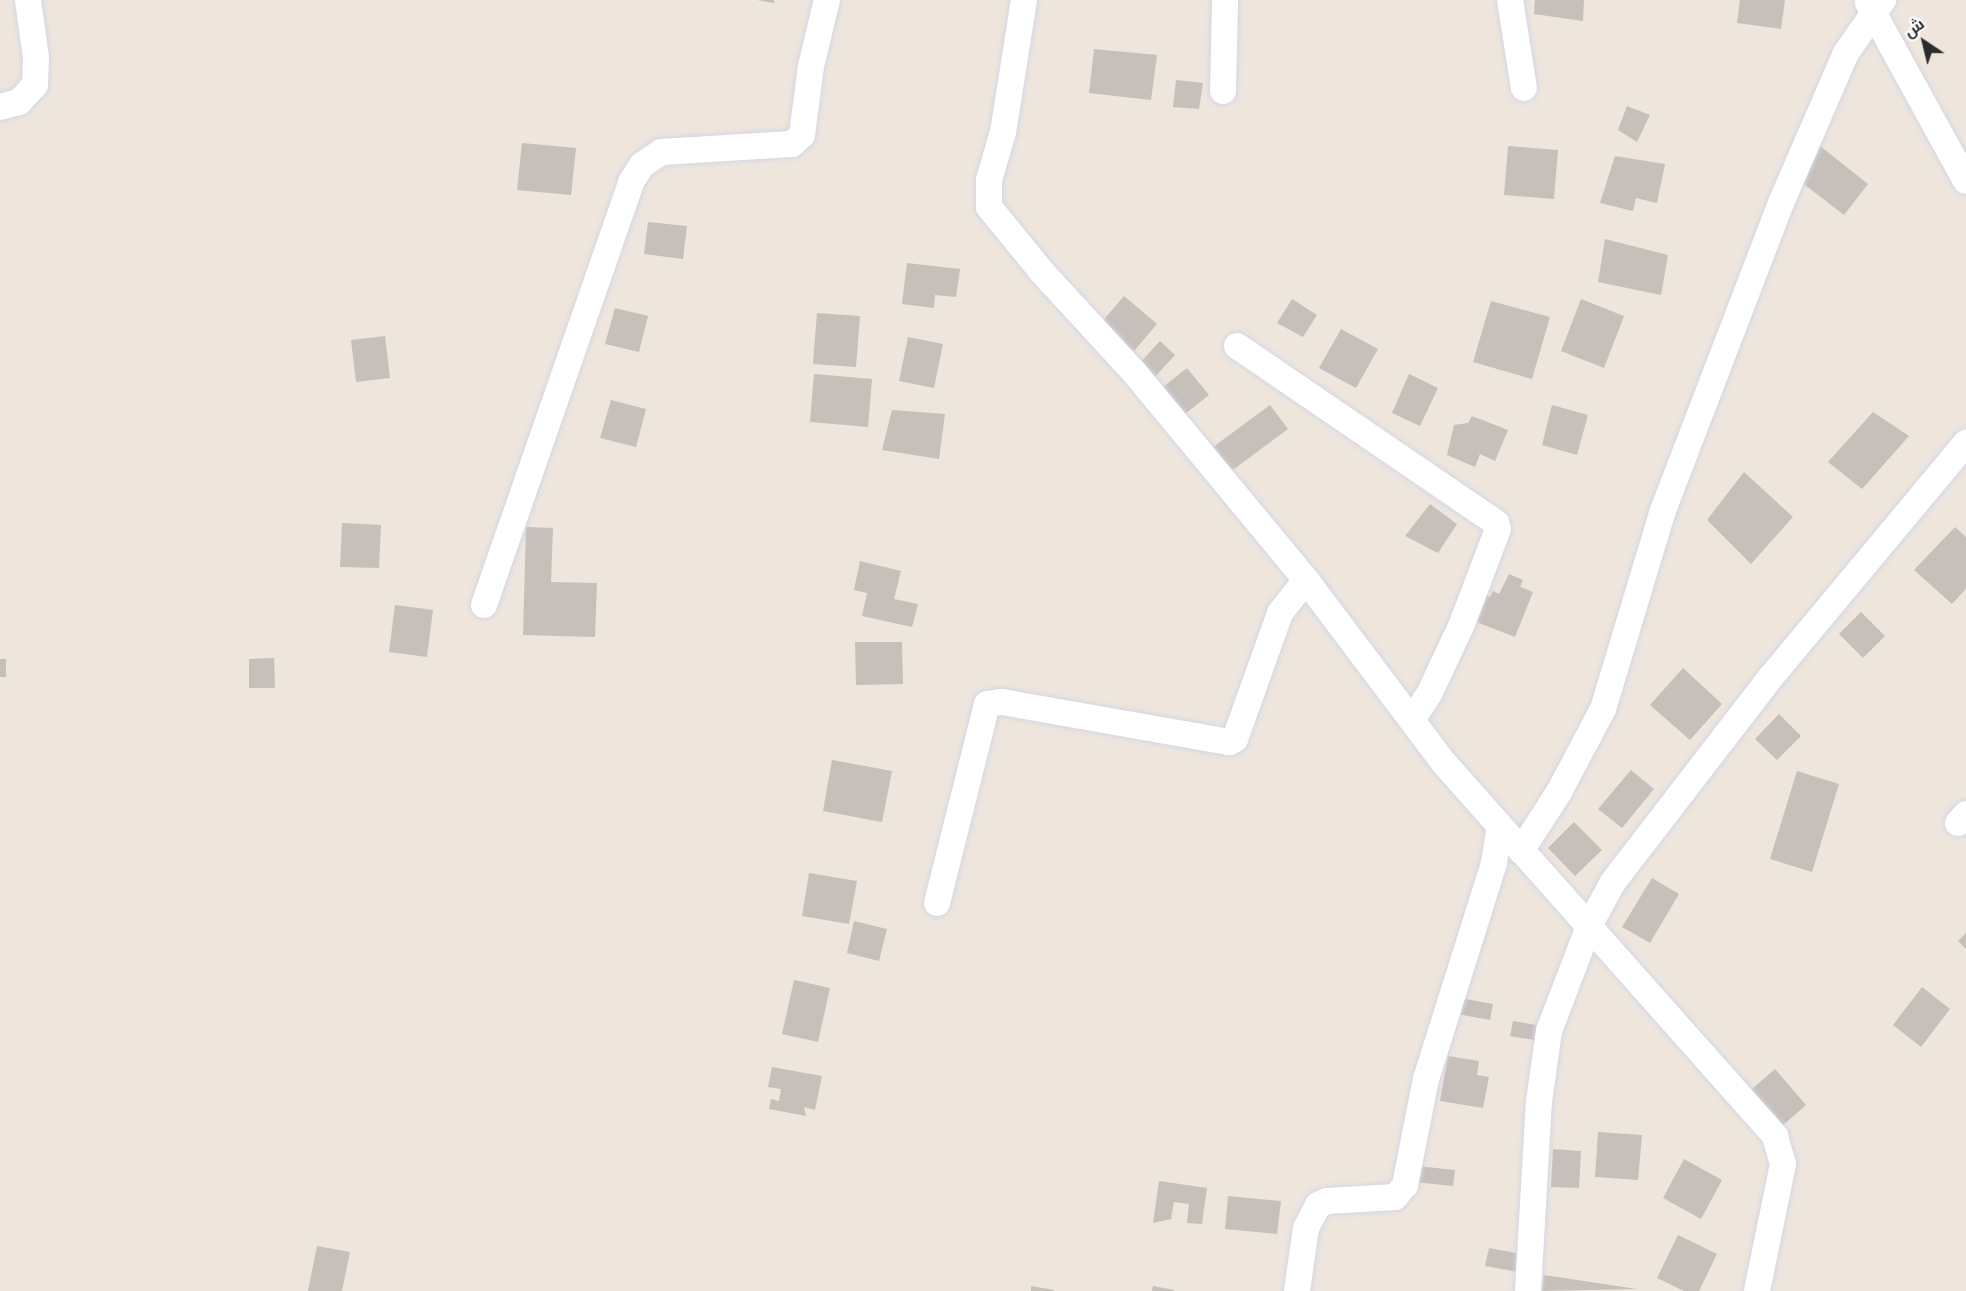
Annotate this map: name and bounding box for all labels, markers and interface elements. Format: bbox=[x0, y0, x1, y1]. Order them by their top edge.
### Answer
north arrow bbox=[1894, 12, 1954, 72]
text: ش bbox=[1899, 12, 1928, 42]

